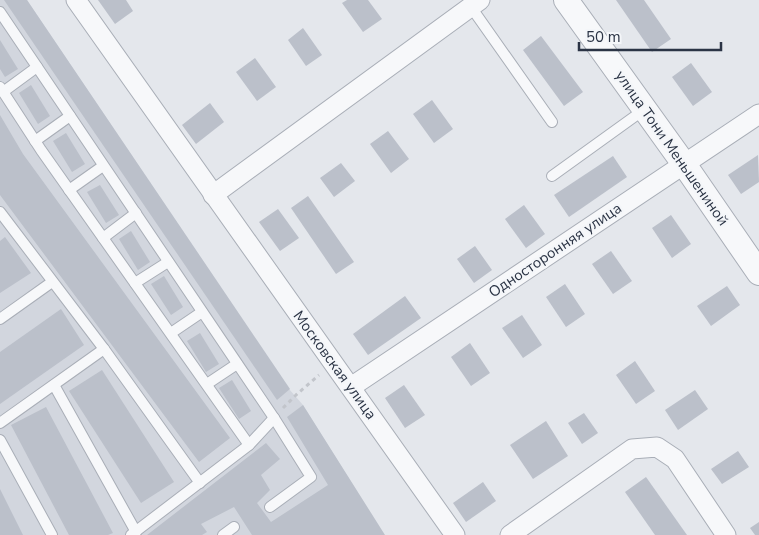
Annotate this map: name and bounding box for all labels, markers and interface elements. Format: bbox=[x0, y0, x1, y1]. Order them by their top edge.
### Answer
scale bar bbox=[579, 20, 722, 52]
text: 50 m bbox=[586, 27, 621, 47]
street label: улица Тони Меньшениной bbox=[611, 66, 733, 230]
street label: Односторонняя улица bbox=[484, 198, 626, 302]
street label: Московская улица bbox=[289, 307, 381, 423]

